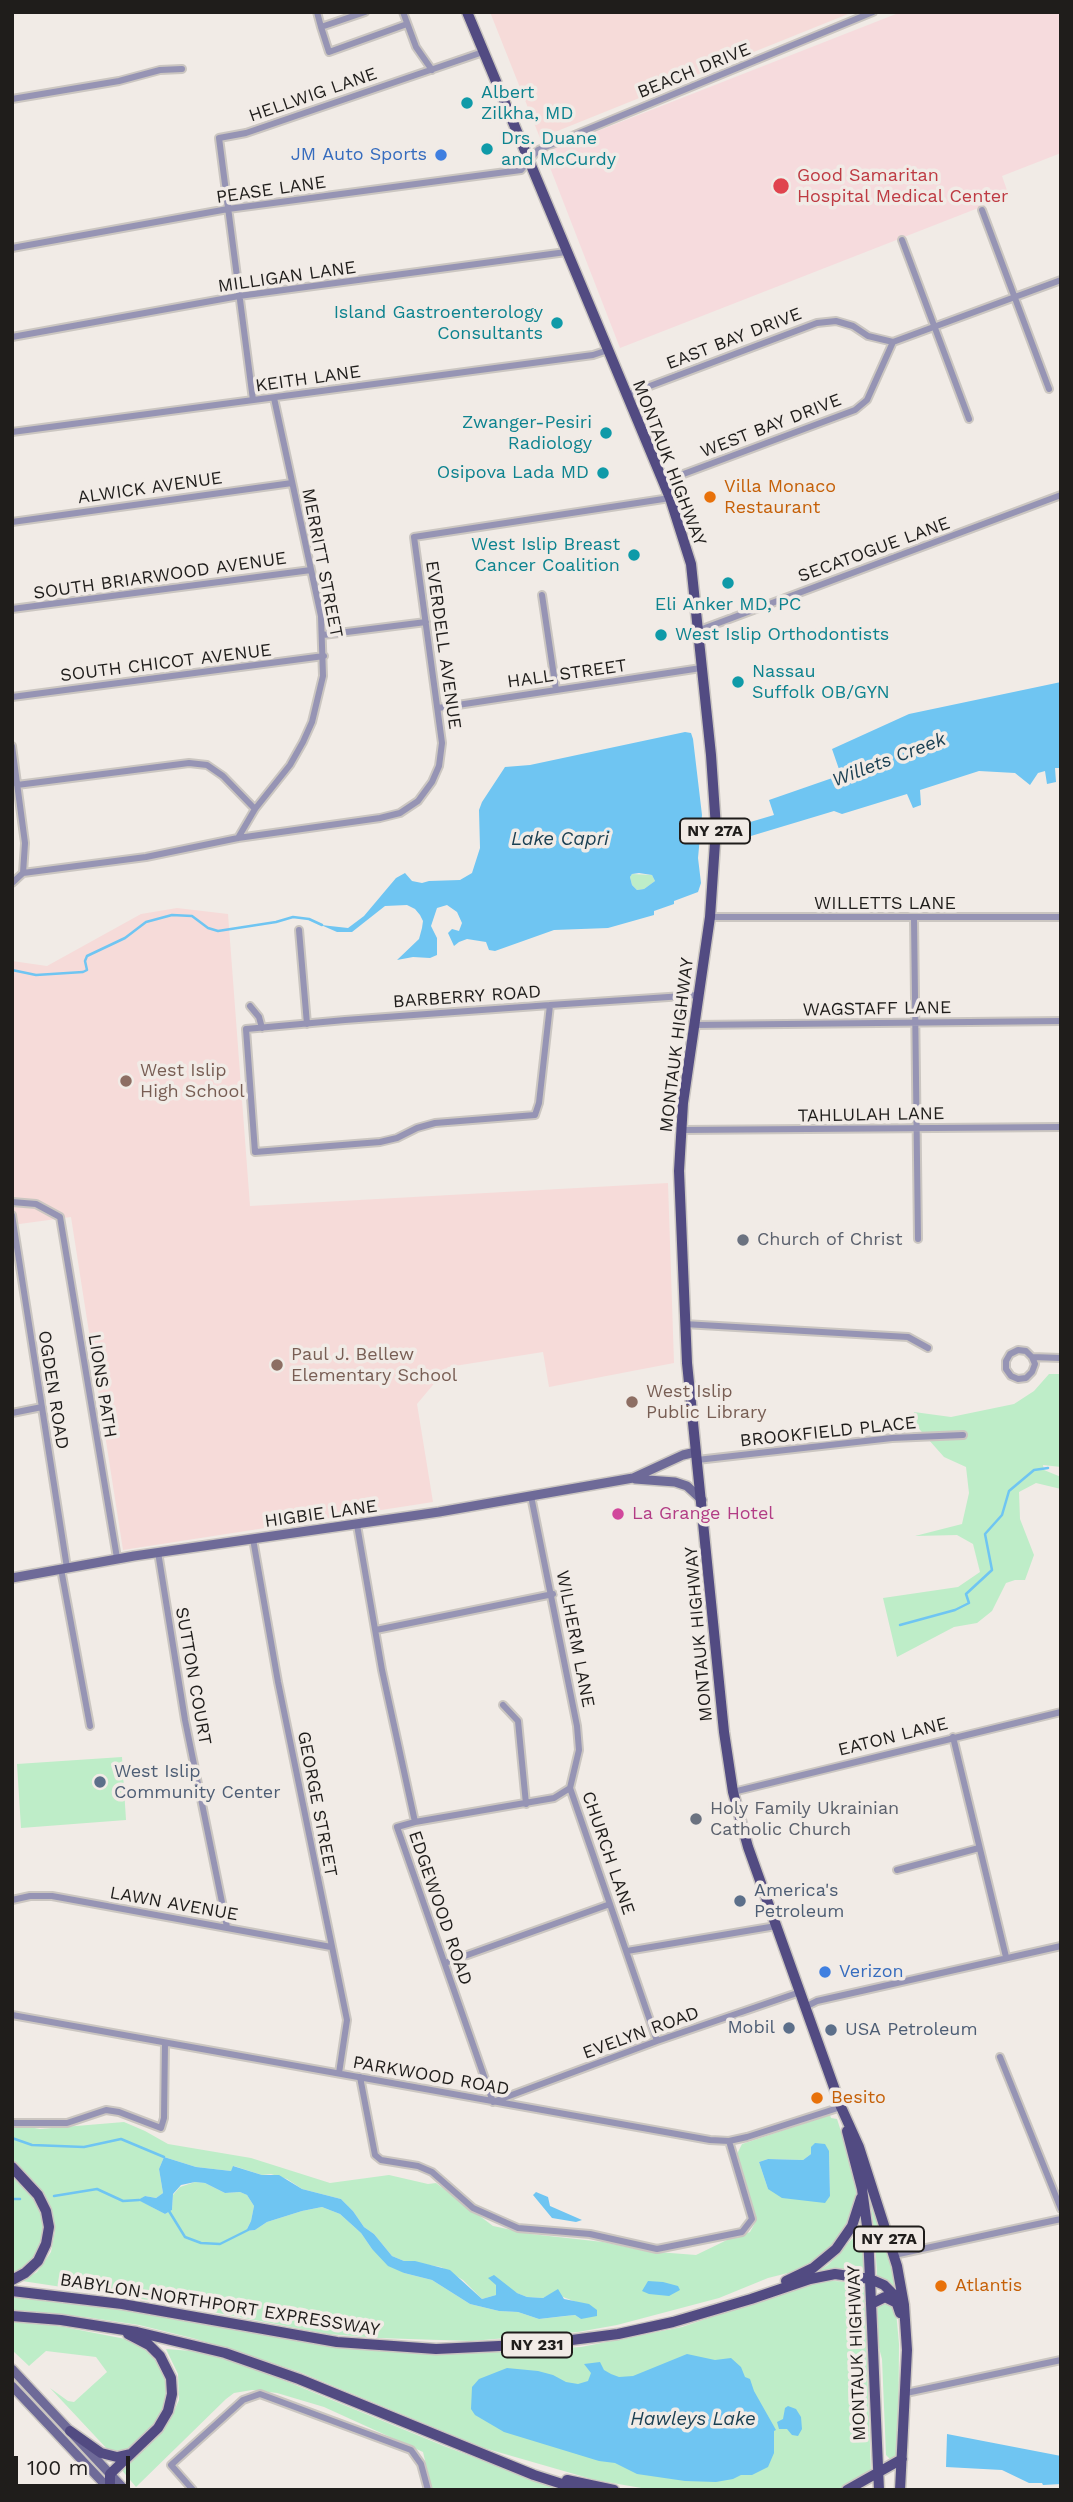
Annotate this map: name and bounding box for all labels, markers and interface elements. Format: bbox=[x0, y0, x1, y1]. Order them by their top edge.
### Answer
street label: BEACH DRIVE bbox=[634, 39, 754, 103]
street label: HELLWIG LANE bbox=[246, 63, 380, 127]
place label: Albert Zilkha, MD bbox=[481, 82, 573, 124]
marker: Albert Zilkha, MD bbox=[459, 95, 475, 111]
place label: Drs. Duane and McCurdy bbox=[501, 128, 616, 170]
marker: Drs. Duane and McCurdy bbox=[479, 141, 495, 157]
place label: JM Auto Sports bbox=[291, 144, 427, 166]
marker: JM Auto Sports bbox=[433, 147, 449, 163]
place label: Good Samaritan Hospital Medical Center bbox=[797, 165, 1008, 208]
street label: PEASE LANE bbox=[215, 172, 327, 208]
marker: Good Samaritan Hospital Medical Center bbox=[771, 176, 791, 196]
street label: MILLIGAN LANE bbox=[217, 257, 357, 297]
place label: Island Gastroenterology Consultants bbox=[334, 302, 543, 344]
street label: EAST BAY DRIVE bbox=[663, 303, 805, 375]
marker: Island Gastroenterology Consultants bbox=[549, 315, 565, 331]
street label: KEITH LANE bbox=[254, 361, 362, 397]
street label: MONTAUK HIGHWAY bbox=[627, 377, 711, 549]
street label: WEST BAY DRIVE bbox=[698, 389, 844, 463]
place label: Zwanger-Pesiri Radiology bbox=[462, 412, 592, 454]
marker: Zwanger-Pesiri Radiology bbox=[598, 425, 614, 441]
place label: Osipova Lada MD bbox=[437, 462, 589, 484]
marker: Osipova Lada MD bbox=[595, 465, 611, 481]
street label: ALWICK AVENUE bbox=[76, 467, 224, 509]
place label: Villa Monaco Restaurant bbox=[724, 476, 836, 518]
street label: MERRITT STREET bbox=[297, 486, 347, 640]
marker: Villa Monaco Restaurant bbox=[702, 489, 718, 505]
street label: SECATOGUE LANE bbox=[795, 512, 953, 588]
place label: West Islip Breast Cancer Coalition bbox=[471, 534, 620, 576]
marker: West Islip Breast Cancer Coalition bbox=[626, 547, 642, 563]
street label: SOUTH BRIARWOOD AVENUE bbox=[32, 548, 288, 604]
street label: EVERDELL AVENUE bbox=[420, 559, 466, 731]
marker: Eli Anker MD, PC bbox=[720, 575, 736, 591]
place label: Eli Anker MD, PC bbox=[655, 594, 801, 616]
place label: West Islip Orthodontists bbox=[675, 624, 889, 646]
marker: West Islip Orthodontists bbox=[653, 627, 669, 643]
street label: SOUTH CHICOT AVENUE bbox=[59, 639, 273, 687]
street label: HALL STREET bbox=[506, 655, 628, 693]
place label: Nassau Suffolk OB/GYN bbox=[752, 661, 890, 704]
marker: Nassau Suffolk OB/GYN bbox=[730, 674, 746, 690]
water label: Willets Creek bbox=[829, 728, 949, 792]
road number: NY 27A bbox=[680, 818, 750, 844]
water label: Lake Capri bbox=[511, 828, 609, 850]
street label: WILLETTS LANE bbox=[814, 893, 956, 915]
street label: MONTAUK HIGHWAY bbox=[656, 956, 698, 1134]
street label: BARBERRY ROAD bbox=[392, 981, 542, 1013]
street label: WAGSTAFF LANE bbox=[802, 997, 952, 1021]
place label: West Islip High School bbox=[140, 1060, 245, 1102]
marker: West Islip High School bbox=[118, 1073, 134, 1089]
street label: TAHLULAH LANE bbox=[797, 1103, 945, 1127]
place label: Church of Christ bbox=[757, 1229, 903, 1251]
marker: Church of Christ bbox=[735, 1232, 751, 1248]
street label: OGDEN ROAD bbox=[33, 1329, 73, 1451]
street label: LIONS PATH bbox=[83, 1333, 121, 1439]
place label: Paul J. Bellew Elementary School bbox=[291, 1344, 457, 1386]
marker: Paul J. Bellew Elementary School bbox=[269, 1357, 285, 1373]
place label: West Islip Public Library bbox=[646, 1381, 767, 1424]
marker: West Islip Public Library bbox=[624, 1394, 640, 1410]
street label: BROOKFIELD PLACE bbox=[739, 1412, 917, 1452]
street label: HIGBIE LANE bbox=[263, 1495, 379, 1533]
place label: La Grange Hotel bbox=[632, 1503, 774, 1525]
marker: La Grange Hotel bbox=[610, 1506, 626, 1522]
street label: MONTAUK HIGHWAY bbox=[681, 1545, 717, 1723]
street label: WILHERM LANE bbox=[551, 1569, 599, 1709]
street label: SUTTON COURT bbox=[170, 1605, 216, 1747]
street label: EATON LANE bbox=[836, 1713, 950, 1761]
street label: GEORGE STREET bbox=[292, 1729, 342, 1879]
place label: West Islip Community Center bbox=[114, 1761, 280, 1803]
marker: West Islip Community Center bbox=[92, 1774, 108, 1790]
street label: CHURCH LANE bbox=[577, 1788, 639, 1918]
place label: Holy Family Ukrainian Catholic Church bbox=[710, 1798, 899, 1840]
marker: Holy Family Ukrainian Catholic Church bbox=[688, 1811, 704, 1827]
street label: EDGEWOOD ROAD bbox=[403, 1828, 477, 1988]
place label: America's Petroleum bbox=[754, 1880, 844, 1923]
street label: LAWN AVENUE bbox=[108, 1882, 240, 1926]
marker: America's Petroleum bbox=[732, 1893, 748, 1909]
place label: Verizon bbox=[839, 1961, 904, 1983]
marker: Verizon bbox=[817, 1964, 833, 1980]
street label: EVELYN ROAD bbox=[580, 2002, 702, 2064]
place label: Mobil bbox=[727, 2017, 775, 2039]
place label: USA Petroleum bbox=[845, 2019, 978, 2041]
marker: Mobil bbox=[781, 2020, 797, 2036]
marker: USA Petroleum bbox=[823, 2022, 839, 2038]
street label: PARKWOOD ROAD bbox=[351, 2052, 511, 2100]
place label: Besito bbox=[831, 2087, 886, 2109]
marker: Besito bbox=[809, 2090, 825, 2106]
road number: NY 27A bbox=[854, 2226, 924, 2252]
street label: MONTAUK HIGHWAY bbox=[843, 2265, 871, 2441]
street label: BABYLON-NORTHPORT EXPRESSWAY bbox=[58, 2269, 382, 2341]
place label: Atlantis bbox=[955, 2275, 1022, 2297]
marker: Atlantis bbox=[933, 2278, 949, 2294]
road number: NY 231 bbox=[502, 2332, 572, 2358]
water label: Hawleys Lake bbox=[630, 2408, 756, 2430]
scale bar bbox=[18, 2442, 133, 2486]
text: 100 m bbox=[27, 2455, 89, 2480]

